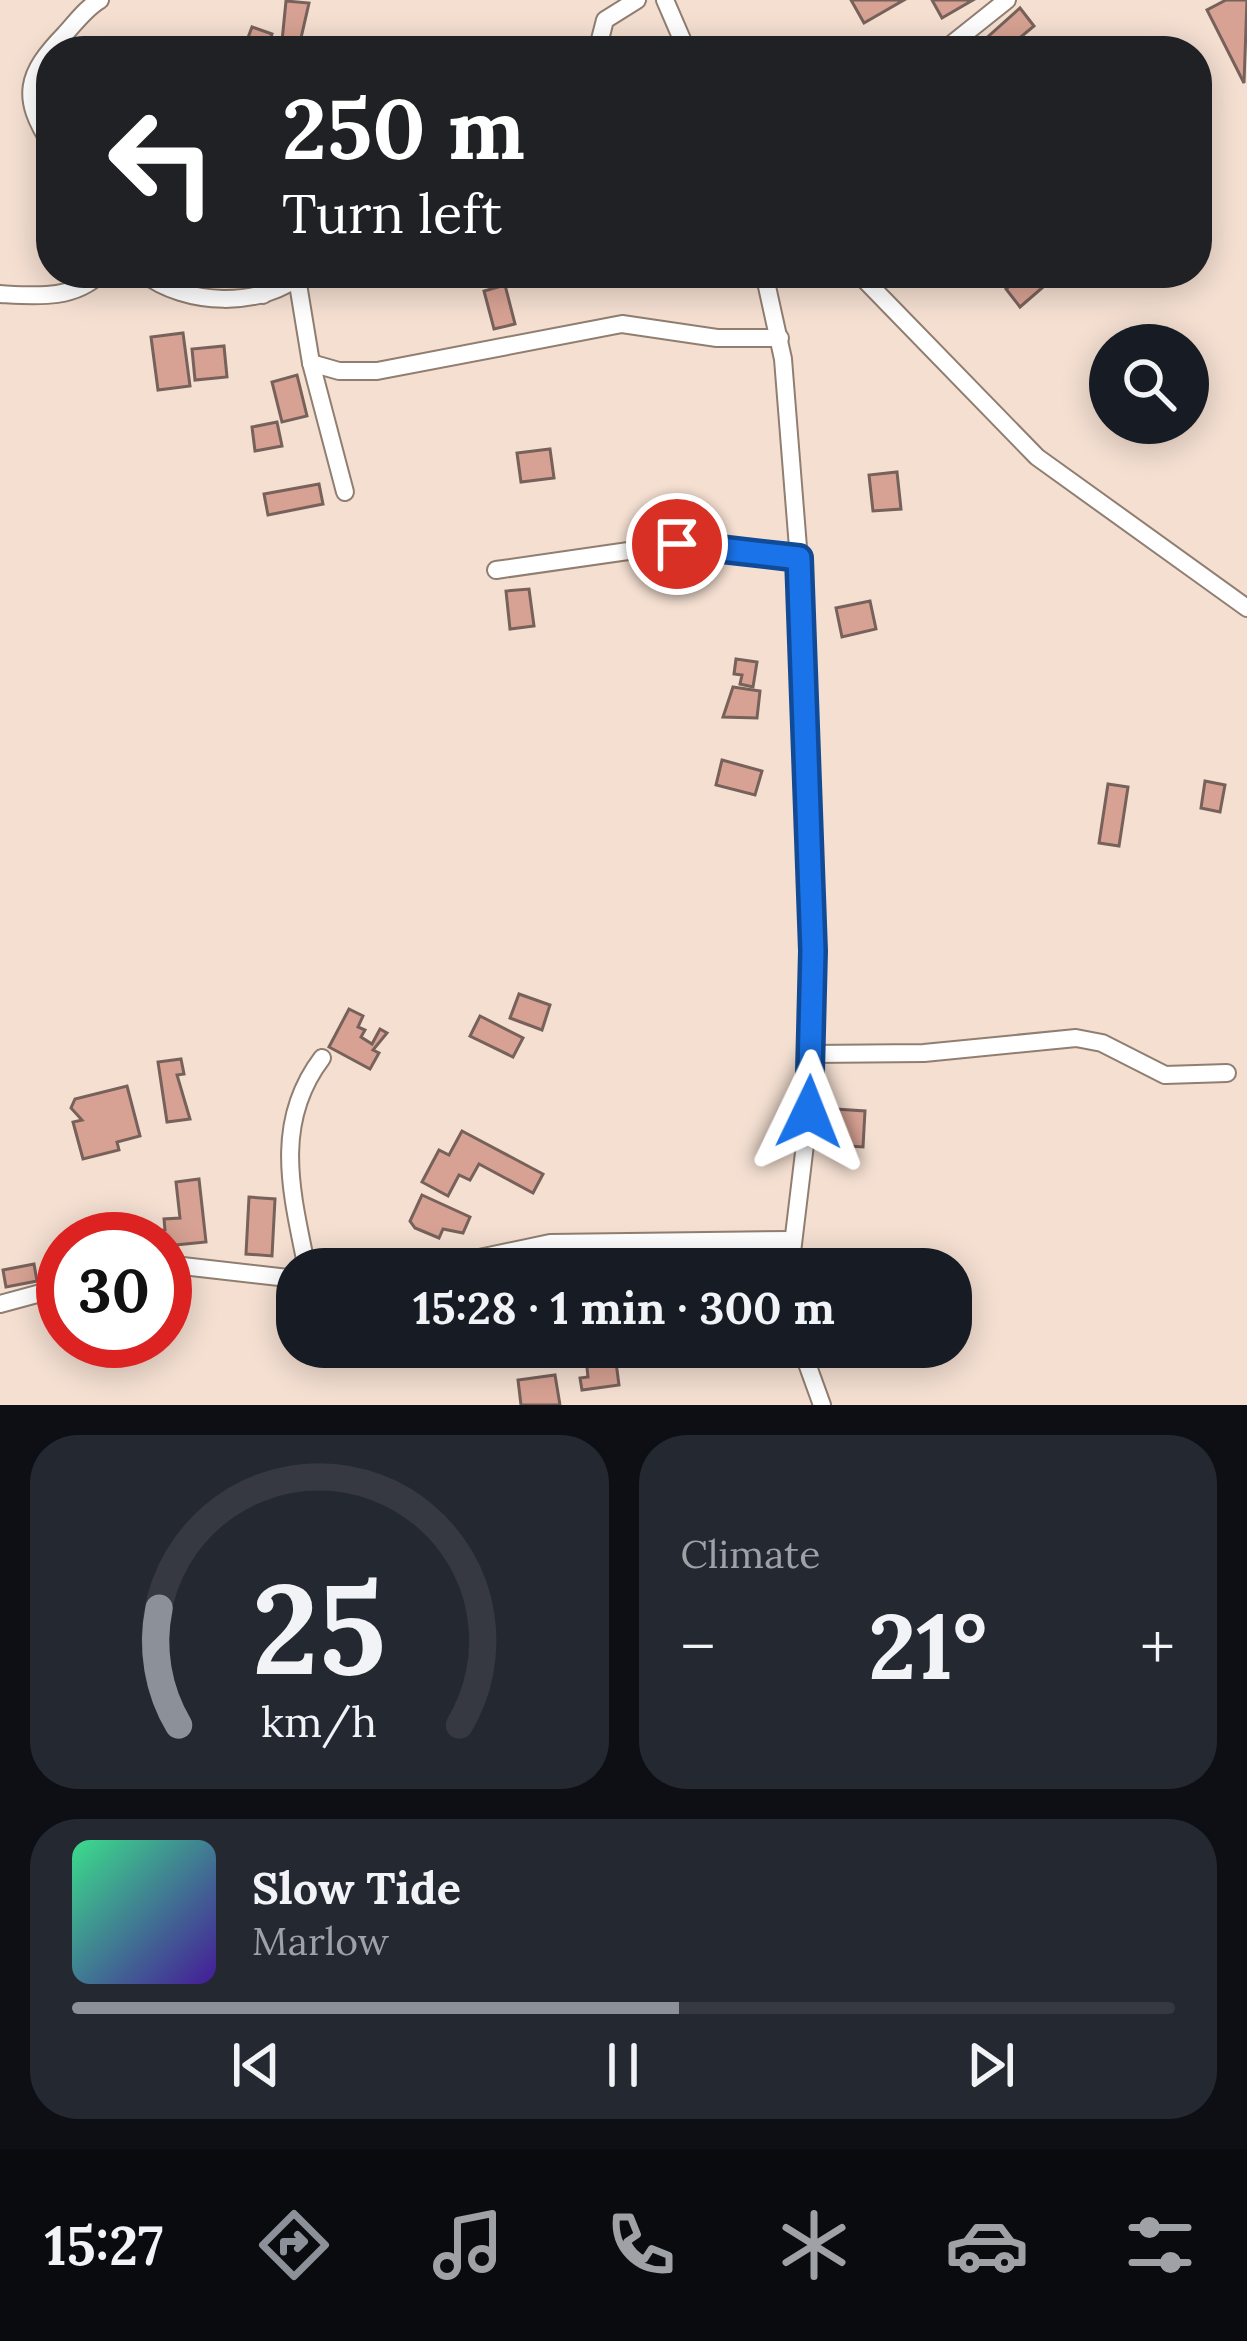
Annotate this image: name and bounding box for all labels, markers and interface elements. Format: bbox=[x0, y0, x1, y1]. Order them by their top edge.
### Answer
text: 250 m bbox=[282, 74, 525, 182]
icon: left bbox=[84, 84, 240, 240]
text: Turn left bbox=[282, 179, 502, 248]
map controls bbox=[1089, 324, 1209, 444]
button: search bbox=[1089, 324, 1209, 444]
pin bbox=[626, 493, 728, 595]
icon: arrive bbox=[644, 511, 710, 577]
position arrow bbox=[746, 1049, 872, 1175]
speed limit sign: 30 bbox=[36, 1212, 192, 1368]
text: 15:28 · 1 min · 300 m bbox=[413, 1279, 835, 1336]
text: Climate bbox=[681, 1529, 820, 1579]
text: 25 bbox=[252, 1548, 386, 1708]
text: 21° bbox=[868, 1588, 987, 1704]
text: − bbox=[681, 1604, 715, 1688]
text: + bbox=[1140, 1604, 1175, 1688]
text: km/h bbox=[261, 1694, 377, 1749]
text: Slow Tide bbox=[252, 1859, 461, 1916]
text: Marlow bbox=[252, 1916, 389, 1966]
icon: previous bbox=[223, 2032, 289, 2098]
icon: pause bbox=[590, 2032, 656, 2098]
icon: next bbox=[958, 2032, 1024, 2098]
icon: directions bbox=[252, 2203, 336, 2287]
icon: music bbox=[426, 2203, 510, 2287]
icon: phone bbox=[599, 2203, 683, 2287]
icon: climate bbox=[772, 2203, 856, 2287]
icon: car bbox=[945, 2203, 1029, 2287]
icon: filters bbox=[1118, 2203, 1202, 2287]
text: 15:27 bbox=[45, 2211, 163, 2280]

